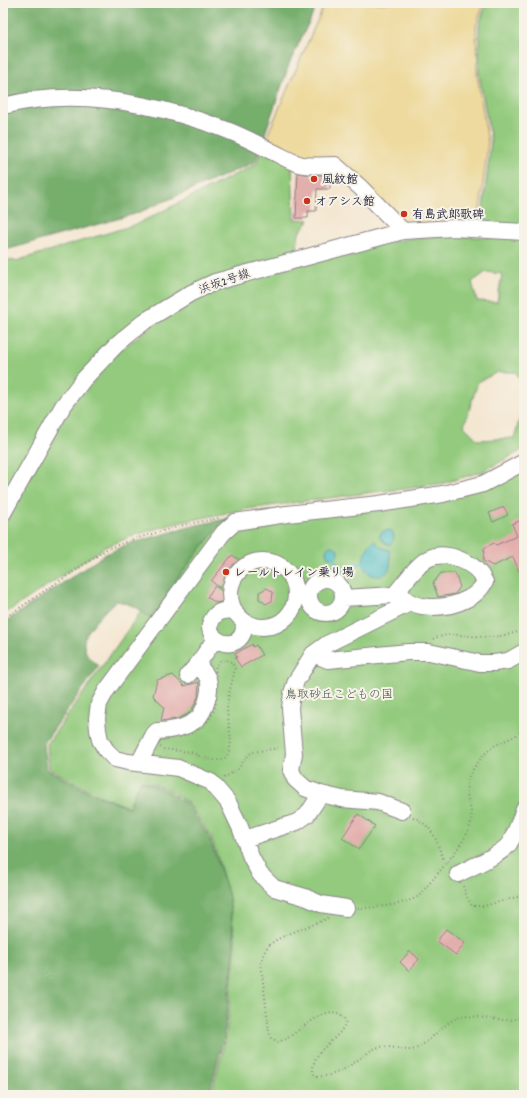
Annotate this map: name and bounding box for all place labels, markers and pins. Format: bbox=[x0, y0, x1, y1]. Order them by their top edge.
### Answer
place label: 風紋館 bbox=[322, 172, 358, 189]
marker: 風紋館 bbox=[309, 174, 319, 184]
place label: オアシス館 bbox=[315, 194, 375, 211]
marker: オアシス館 bbox=[302, 196, 312, 206]
place label: 有島武郎歌碑 bbox=[412, 207, 484, 224]
marker: 有島武郎歌碑 bbox=[399, 209, 409, 219]
place label: レールトレイン乗り場 bbox=[234, 565, 354, 582]
marker: レールトレイン乗り場 bbox=[221, 567, 231, 577]

